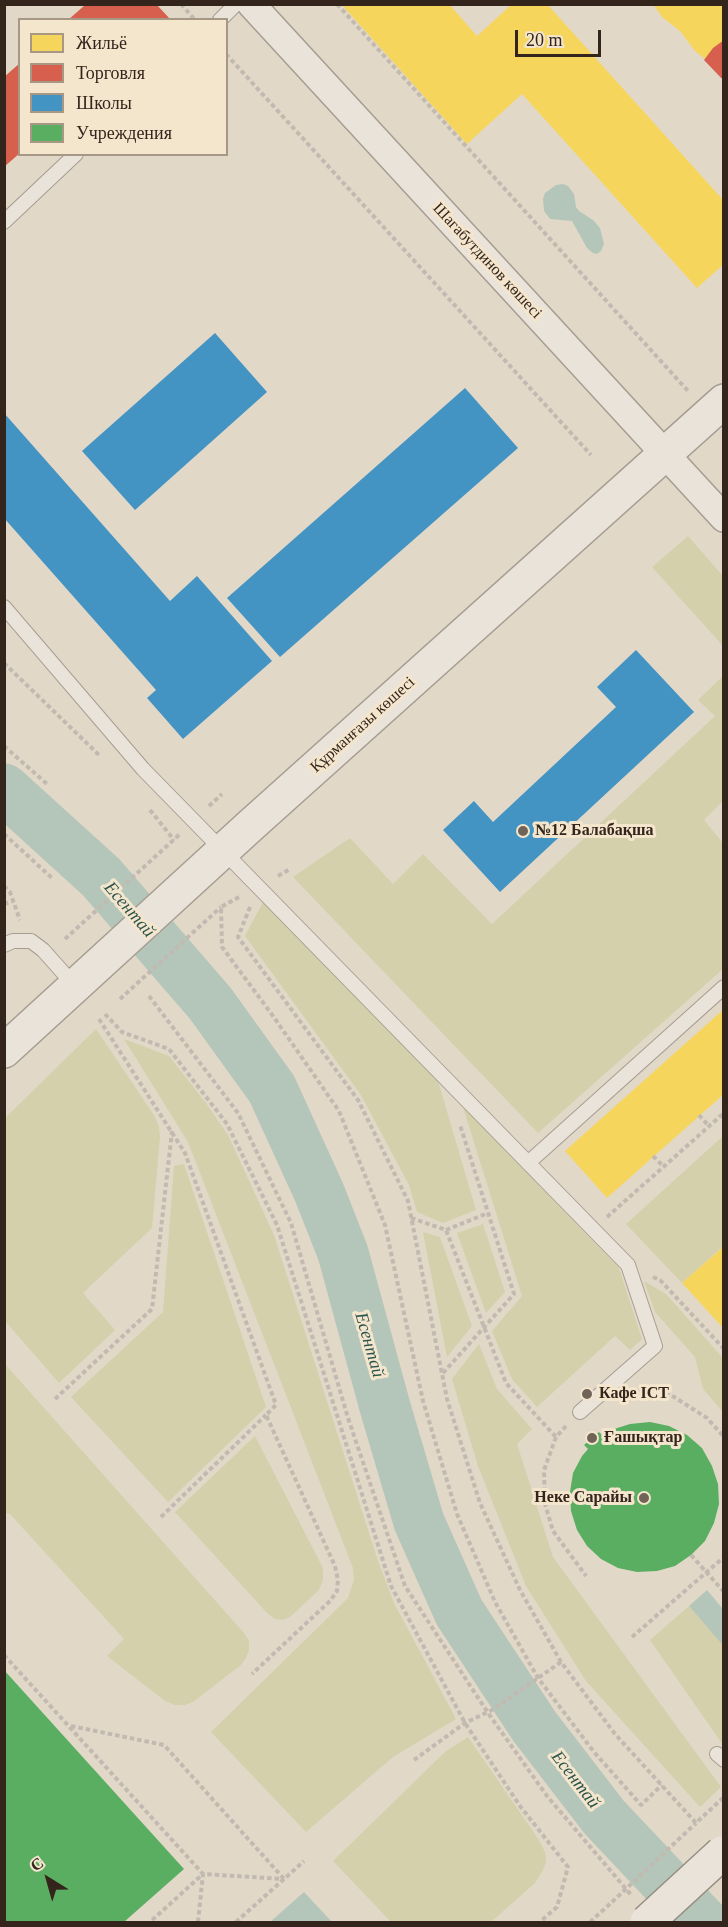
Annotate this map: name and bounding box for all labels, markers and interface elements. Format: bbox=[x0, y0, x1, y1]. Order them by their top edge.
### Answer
legend bbox=[18, 18, 228, 156]
scale bar bbox=[518, 18, 604, 56]
text: 20 m bbox=[526, 30, 563, 50]
text: Жильё bbox=[76, 33, 127, 53]
text: Торговля bbox=[76, 63, 145, 83]
text: Школы bbox=[76, 93, 132, 113]
text: Учреждения bbox=[76, 123, 172, 143]
street label: Шагабутдинов көшесі bbox=[428, 199, 546, 323]
street label: Құрманғазы көшесі bbox=[307, 673, 419, 777]
place label: №12 Балабақша bbox=[535, 821, 654, 841]
marker: №12 Балабақша bbox=[516, 824, 530, 838]
water label: Есентай bbox=[99, 878, 159, 942]
water label: Есентай bbox=[349, 1310, 389, 1380]
place label: Кафе ICT bbox=[599, 1384, 669, 1404]
marker: Кафе ICT bbox=[580, 1387, 594, 1401]
place label: Ғашықтар bbox=[604, 1428, 682, 1448]
marker: Ғашықтар bbox=[585, 1431, 599, 1445]
place label: Неке Сарайы bbox=[534, 1488, 632, 1508]
marker: Неке Сарайы bbox=[637, 1491, 651, 1505]
water label: Есентай bbox=[546, 1747, 604, 1813]
north arrow bbox=[18, 1849, 78, 1909]
text: С bbox=[27, 1854, 47, 1874]

